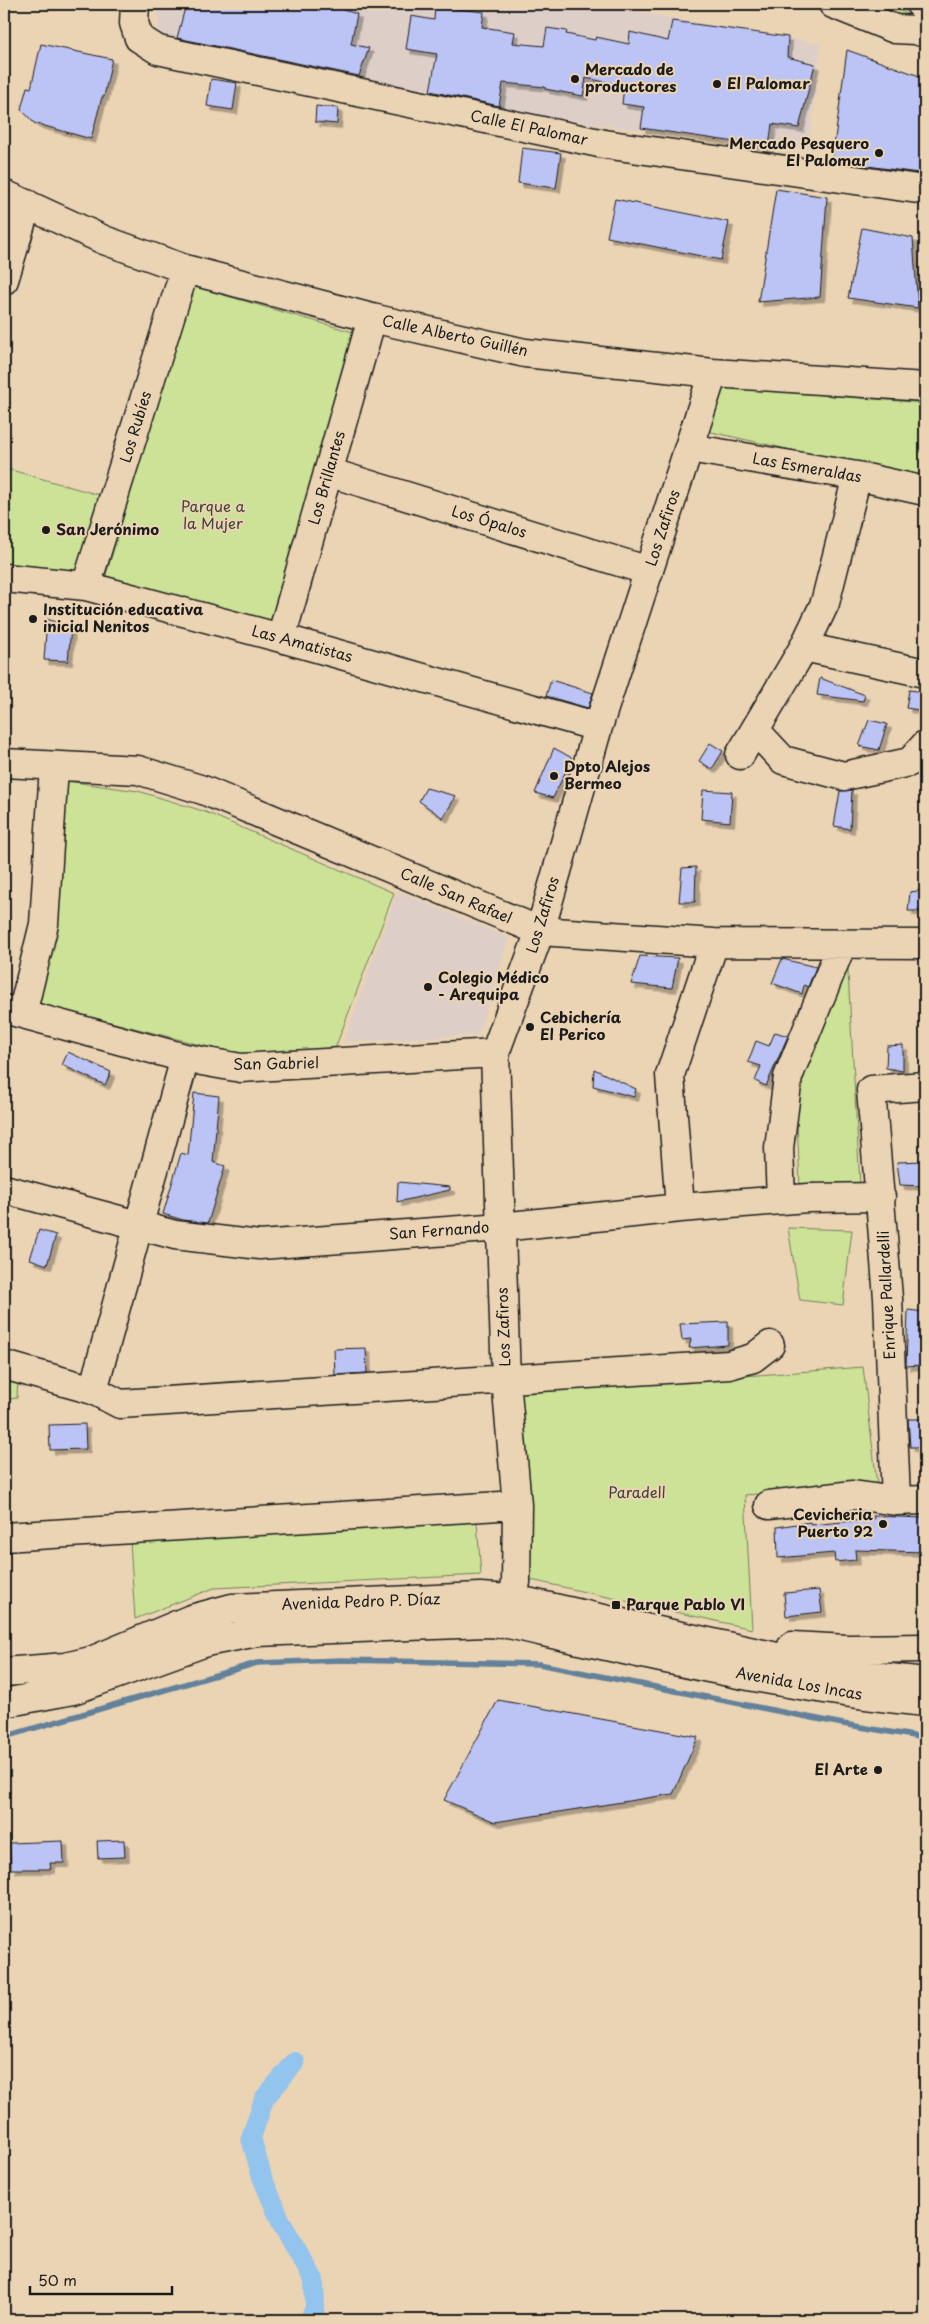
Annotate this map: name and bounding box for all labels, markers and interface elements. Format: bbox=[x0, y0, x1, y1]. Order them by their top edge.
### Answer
place label: Mercado de productores bbox=[585, 57, 677, 97]
place label: El Palomar bbox=[727, 71, 810, 94]
marker: Mercado de productores bbox=[569, 73, 581, 85]
marker: El Palomar bbox=[711, 78, 723, 90]
street label: Calle El Palomar bbox=[469, 103, 590, 150]
place label: Mercado Pesquero El Palomar bbox=[729, 131, 869, 171]
marker: Mercado Pesquero El Palomar bbox=[873, 147, 885, 159]
street label: Calle Alberto Guillén bbox=[380, 308, 530, 361]
street label: Los Rubíes bbox=[113, 388, 156, 465]
street label: Los Brillantes bbox=[301, 428, 350, 527]
street label: Las Esmeraldas bbox=[751, 446, 864, 487]
street label: Los Zafiros bbox=[638, 486, 685, 569]
park label: Parque a la Mujer bbox=[181, 494, 246, 534]
street label: Los Ópalos bbox=[449, 498, 530, 543]
place label: San Jerónimo bbox=[56, 517, 159, 540]
marker: San Jerónimo bbox=[40, 524, 52, 536]
place label: Institución educativa inicial Nenitos bbox=[43, 597, 204, 637]
marker: Institución educativa inicial Nenitos bbox=[27, 613, 39, 625]
street label: Las Amatistas bbox=[249, 618, 355, 667]
place label: Dpto Alejos Bermeo bbox=[564, 754, 650, 794]
marker: Dpto Alejos Bermeo bbox=[548, 770, 560, 782]
street label: Calle San Rafael bbox=[397, 861, 516, 929]
street label: Los Zafiros bbox=[519, 873, 564, 956]
place label: Colegio Médico - Arequipa bbox=[438, 965, 549, 1005]
marker: Colegio Médico - Arequipa bbox=[422, 981, 434, 993]
place label: Cebichería El Perico bbox=[540, 1005, 622, 1045]
marker: Cebichería El Perico bbox=[524, 1021, 536, 1033]
street label: San Gabriel bbox=[233, 1050, 319, 1075]
street label: San Fernando bbox=[388, 1215, 490, 1244]
street label: Enrique Pallardelli bbox=[871, 1230, 900, 1360]
street label: Los Zafiros bbox=[490, 1287, 515, 1367]
park label: Paradell bbox=[608, 1480, 666, 1503]
place label: Cevicheria Puerto 92 bbox=[793, 1502, 874, 1542]
marker: Cevicheria Puerto 92 bbox=[877, 1518, 889, 1530]
street label: Avenida Pedro P. Díaz bbox=[281, 1586, 441, 1615]
place label: Parque Pablo VI bbox=[626, 1592, 745, 1615]
marker: Parque Pablo VI bbox=[610, 1599, 622, 1611]
street label: Avenida Los Incas bbox=[734, 1660, 864, 1705]
place label: El Arte bbox=[815, 1757, 868, 1780]
marker: El Arte bbox=[872, 1764, 884, 1776]
scale bar bbox=[30, 2264, 172, 2296]
text: 50 m bbox=[38, 2268, 77, 2291]

